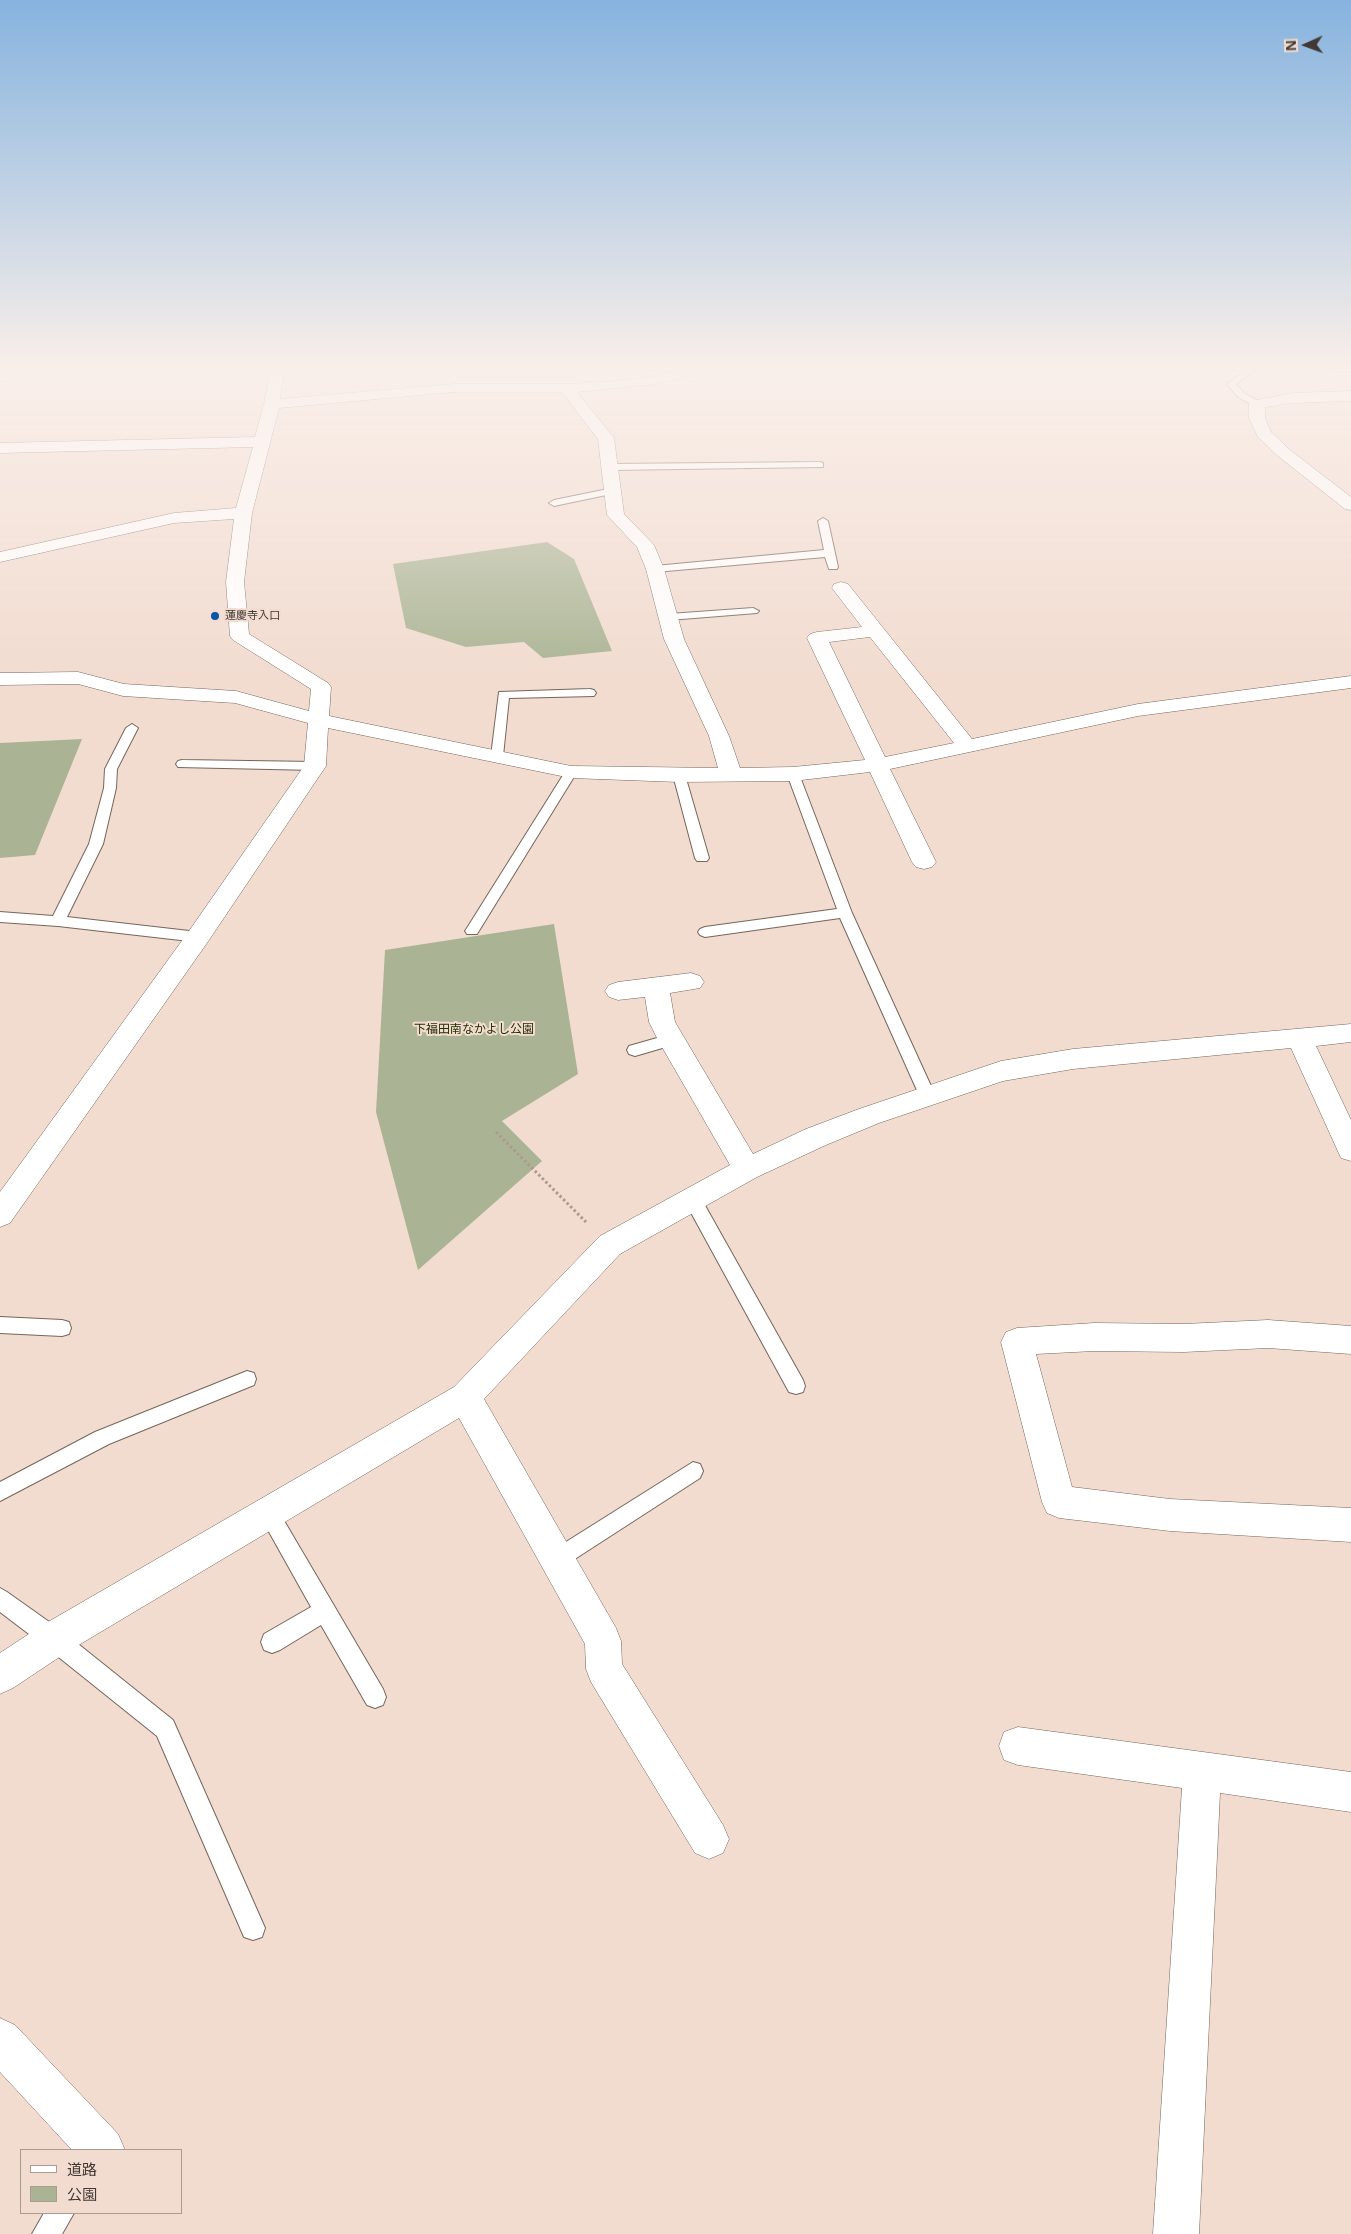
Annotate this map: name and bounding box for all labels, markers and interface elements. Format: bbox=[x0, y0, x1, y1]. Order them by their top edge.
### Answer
north arrow bbox=[1281, 20, 1331, 70]
text: N bbox=[1281, 40, 1300, 52]
place label: 蓮慶寺入口 bbox=[225, 609, 280, 623]
marker: 蓮慶寺入口 bbox=[209, 610, 221, 622]
park label: 下福田南なかよし公園 bbox=[414, 1023, 534, 1037]
legend bbox=[20, 2149, 182, 2214]
text: 道路 bbox=[67, 2159, 97, 2179]
text: 公園 bbox=[67, 2184, 97, 2204]

